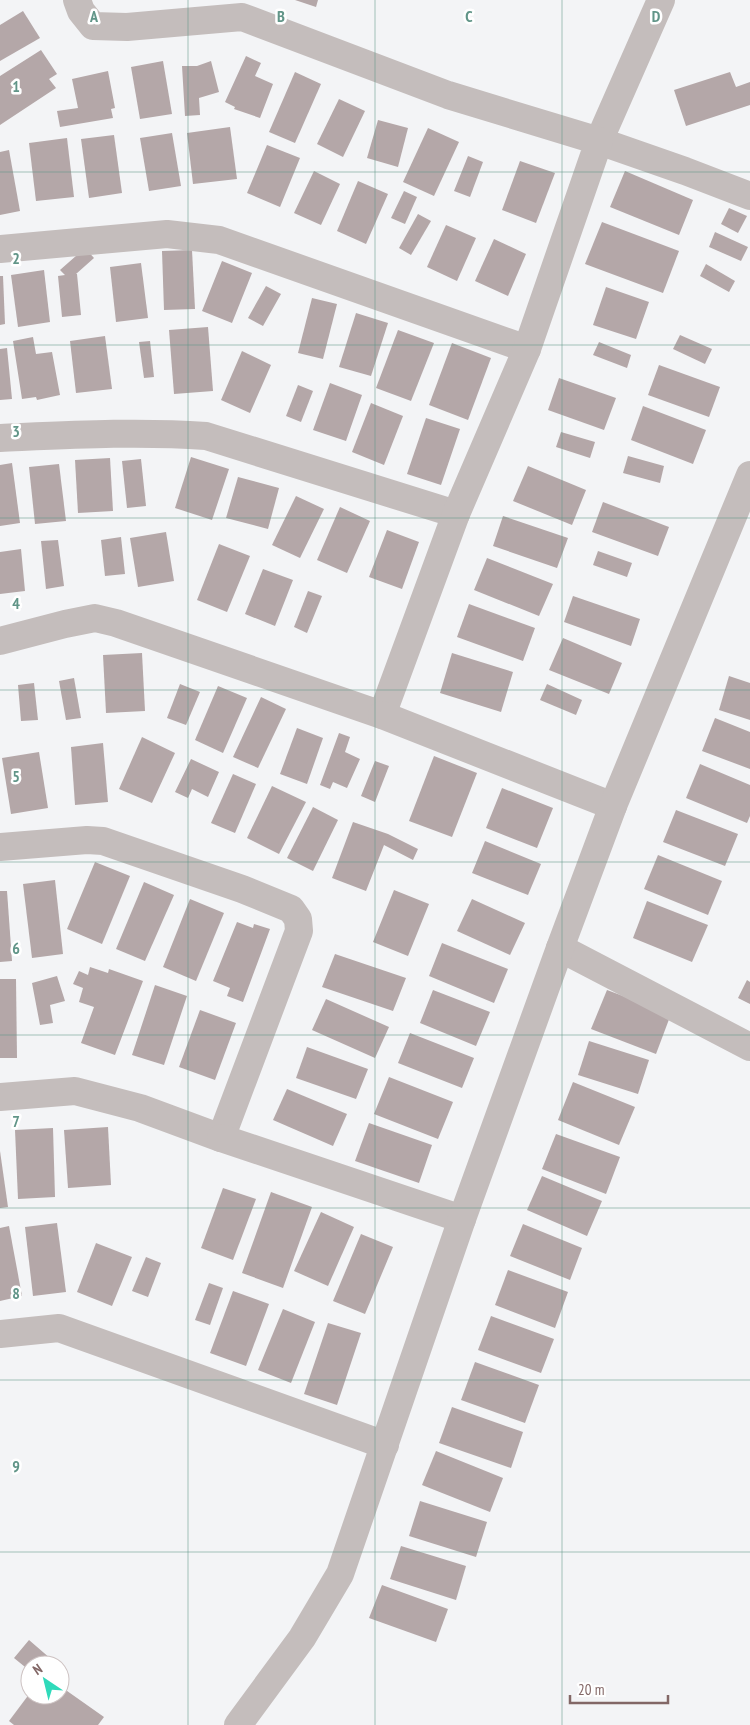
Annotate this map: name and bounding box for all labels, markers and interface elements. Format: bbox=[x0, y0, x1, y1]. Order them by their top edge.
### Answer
text: A bbox=[89, 6, 99, 26]
text: B bbox=[277, 6, 285, 26]
text: C bbox=[465, 6, 473, 26]
text: D bbox=[652, 6, 661, 26]
text: 1 bbox=[12, 76, 20, 96]
text: 2 bbox=[12, 248, 20, 268]
text: 3 bbox=[12, 421, 20, 441]
text: 4 bbox=[12, 593, 20, 613]
text: 5 bbox=[12, 766, 20, 786]
text: 6 bbox=[12, 938, 20, 958]
text: 7 bbox=[12, 1111, 20, 1131]
text: 8 bbox=[12, 1283, 20, 1303]
text: 9 bbox=[12, 1456, 20, 1476]
north arrow bbox=[20, 1655, 70, 1705]
text: N bbox=[29, 1660, 46, 1679]
scale bar bbox=[570, 1672, 668, 1704]
text: 20 m bbox=[578, 1680, 604, 1699]

